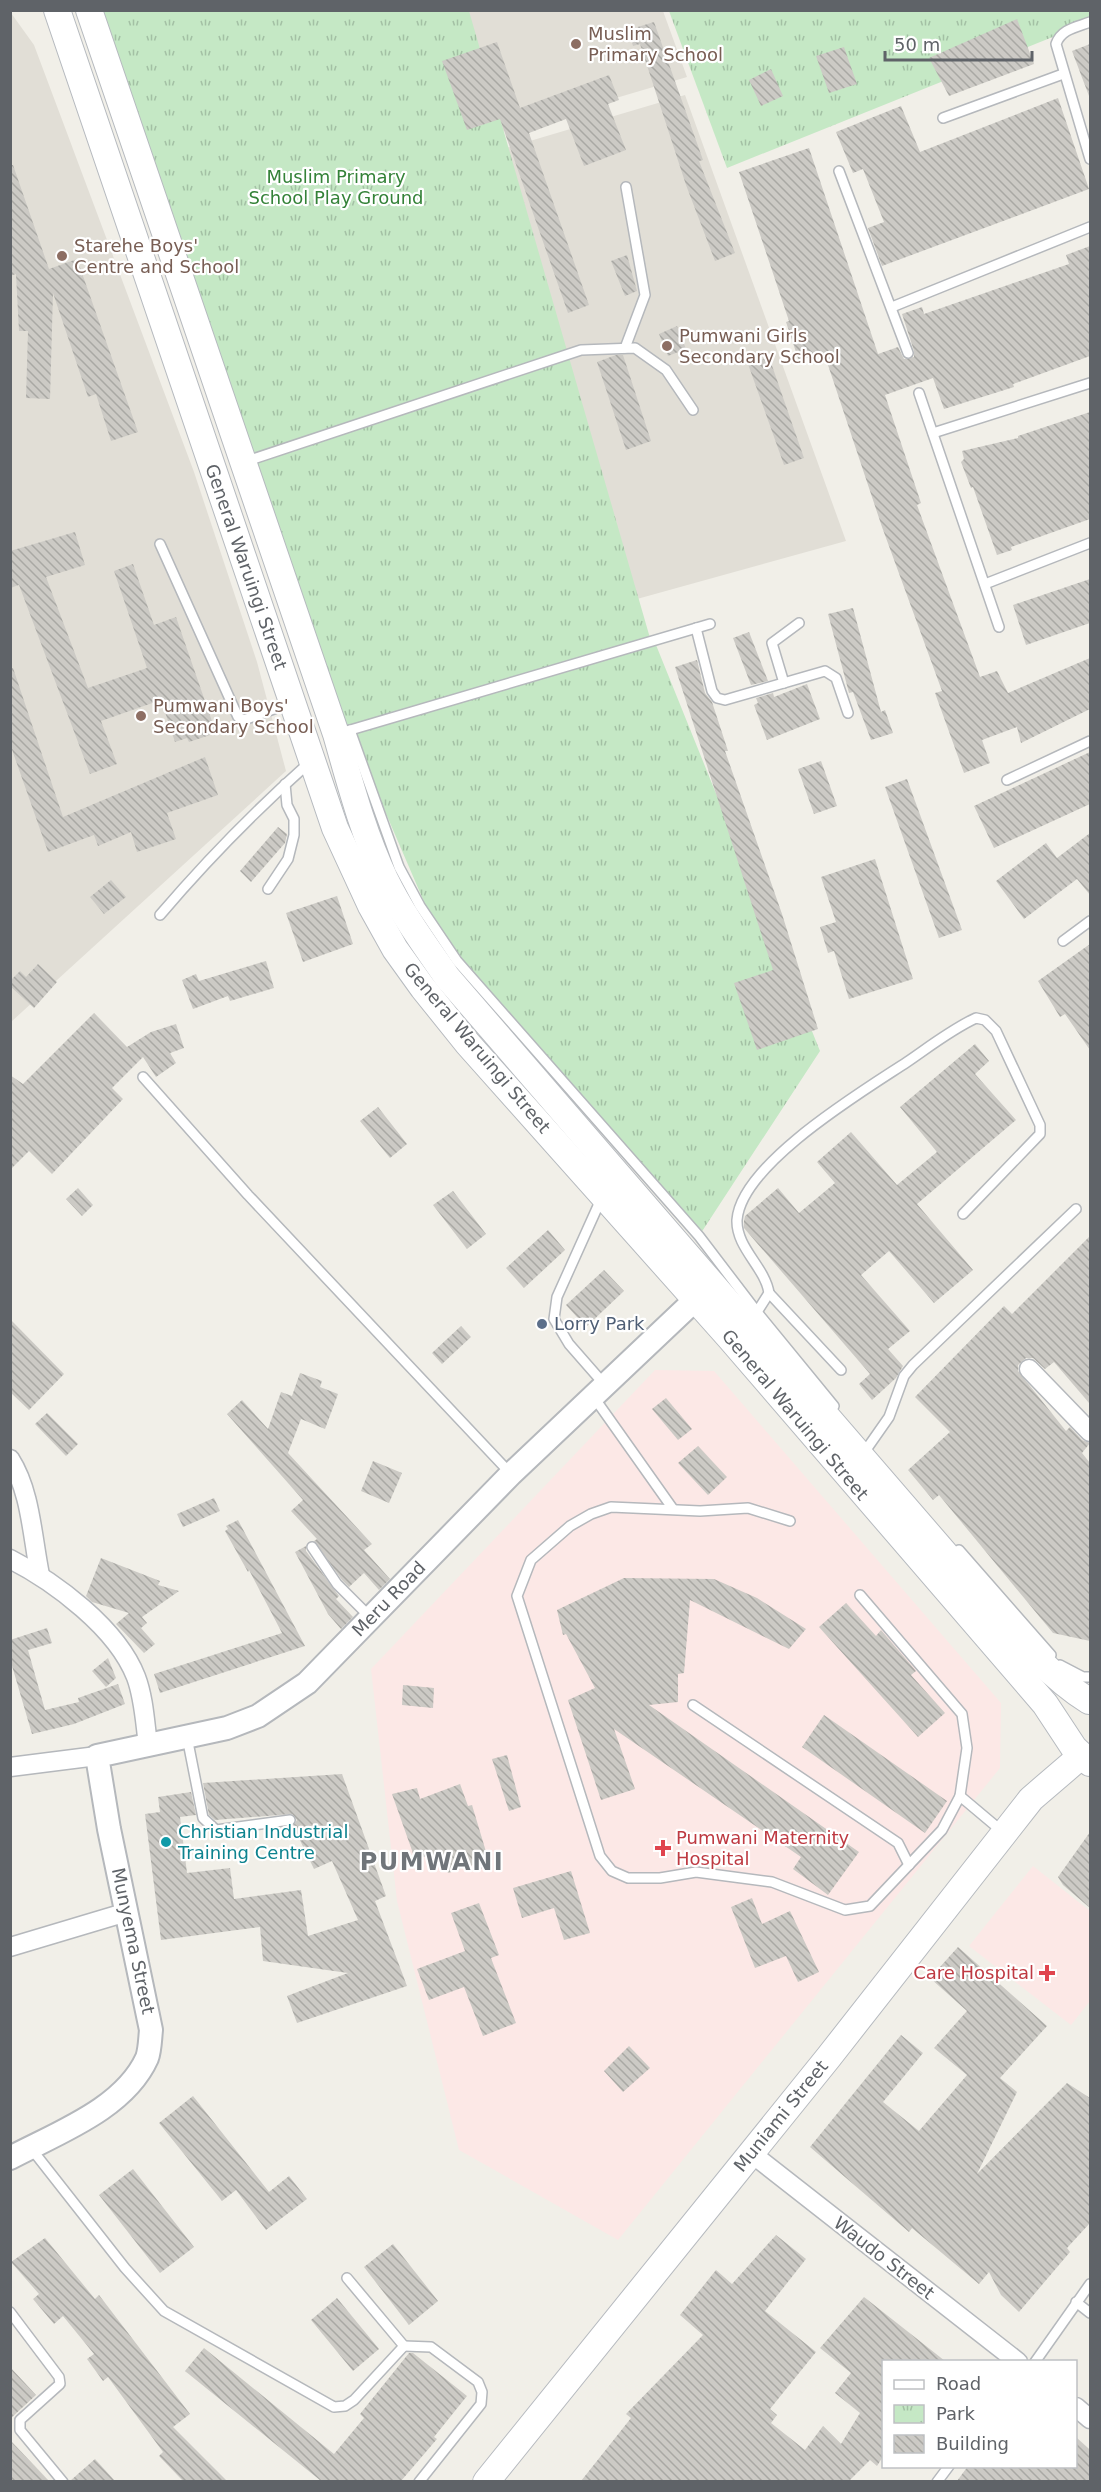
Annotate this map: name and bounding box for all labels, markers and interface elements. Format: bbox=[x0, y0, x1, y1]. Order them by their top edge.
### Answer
place label: Muslim Primary School bbox=[588, 23, 723, 65]
scale bar bbox=[885, 24, 1032, 62]
text: 50 m bbox=[894, 34, 940, 55]
marker: Muslim Primary School bbox=[569, 37, 583, 51]
park label: Muslim Primary School Play Ground bbox=[249, 166, 423, 208]
place label: Starehe Boys' Centre and School bbox=[74, 235, 239, 277]
marker: Starehe Boys' Centre and School bbox=[55, 249, 69, 263]
place label: Pumwani Girls Secondary School bbox=[679, 325, 840, 367]
marker: Pumwani Girls Secondary School bbox=[660, 339, 674, 353]
street label: General Waruingi Street bbox=[201, 461, 292, 673]
place label: Pumwani Boys' Secondary School bbox=[153, 695, 314, 737]
marker: Pumwani Boys' Secondary School bbox=[134, 709, 148, 723]
street label: General Waruingi Street bbox=[400, 958, 555, 1137]
place label: Lorry Park bbox=[554, 1313, 645, 1334]
marker: Lorry Park bbox=[535, 1317, 549, 1331]
street label: General Waruingi Street bbox=[718, 1325, 873, 1504]
street label: Meru Road bbox=[348, 1557, 430, 1641]
place label: Christian Industrial Training Centre bbox=[177, 1821, 348, 1863]
place label: Pumwani Maternity Hospital bbox=[676, 1827, 850, 1869]
marker: Christian Industrial Training Centre bbox=[159, 1835, 173, 1849]
marker: Pumwani Maternity Hospital bbox=[654, 1839, 672, 1857]
district label: PUMWANI bbox=[360, 1848, 504, 1876]
street label: Munyema Street bbox=[108, 1866, 159, 2016]
place label: Care Hospital bbox=[913, 1962, 1034, 1983]
marker: Care Hospital bbox=[1038, 1964, 1056, 1982]
street label: Muniami Street bbox=[729, 2056, 832, 2176]
street label: Waudo Street bbox=[830, 2212, 939, 2303]
legend bbox=[882, 2360, 1077, 2468]
text: Road bbox=[936, 2373, 981, 2394]
text: Park bbox=[936, 2403, 975, 2424]
text: Building bbox=[936, 2433, 1009, 2454]

